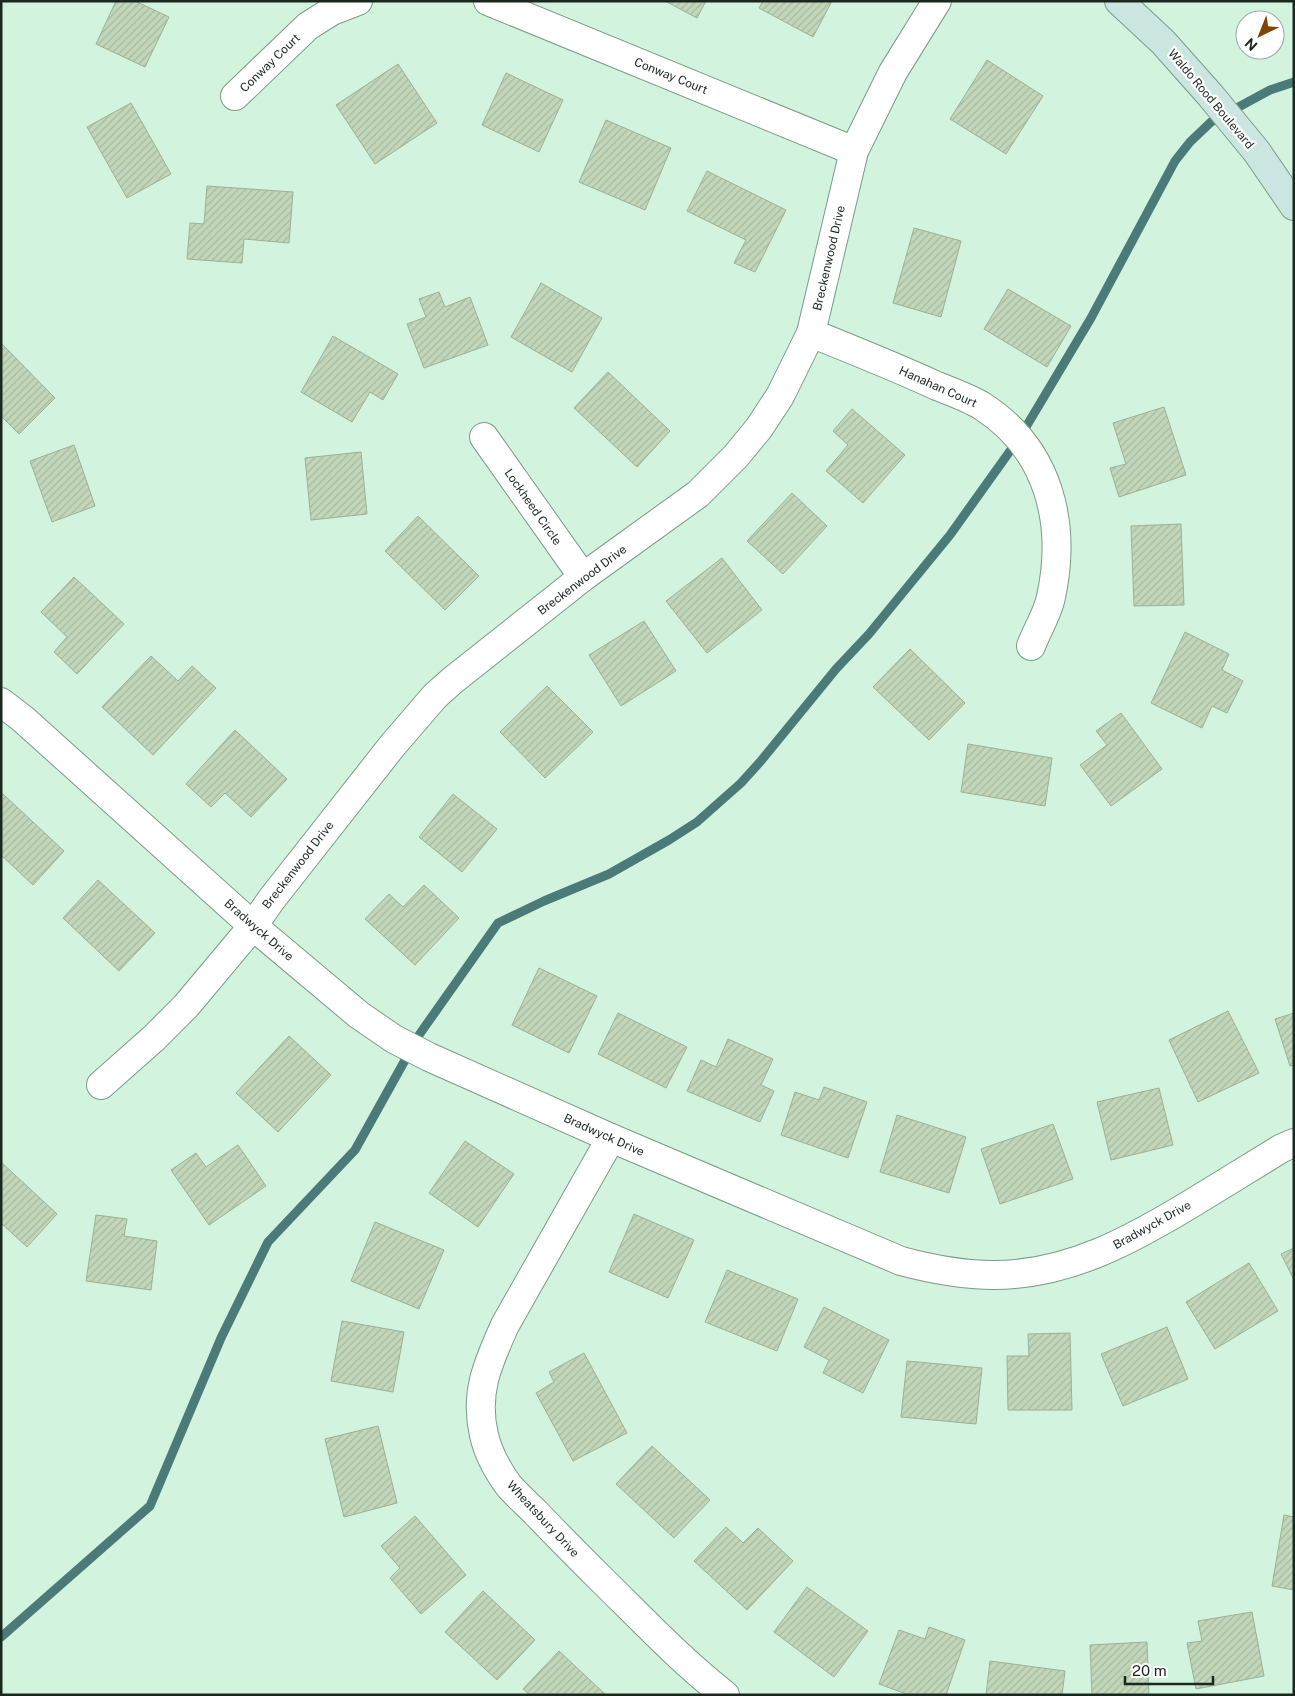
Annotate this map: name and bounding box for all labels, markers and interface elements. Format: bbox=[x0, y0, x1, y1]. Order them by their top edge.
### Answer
north arrow bbox=[1235, 10, 1285, 60]
street label: Conway Court bbox=[237, 31, 303, 95]
text: N bbox=[1242, 35, 1261, 54]
street label: Waldo Rood Boulevard bbox=[1165, 46, 1257, 152]
street label: Conway Court bbox=[632, 55, 710, 97]
street label: Breckenwood Drive bbox=[810, 204, 848, 312]
street label: Hanahan Court bbox=[897, 364, 979, 411]
street label: Lockheed Circle bbox=[502, 466, 565, 548]
street label: Breckenwood Drive bbox=[535, 542, 629, 618]
street label: Breckenwood Drive bbox=[259, 818, 337, 912]
street label: Bradwyck Drive bbox=[222, 896, 297, 964]
street label: Bradwyck Drive bbox=[561, 1111, 647, 1159]
street label: Bradwyck Drive bbox=[1111, 1198, 1194, 1252]
street label: Wheatsbury Drive bbox=[504, 1478, 582, 1560]
scale bar bbox=[1125, 1654, 1212, 1686]
text: 20 m bbox=[1132, 1662, 1167, 1679]

